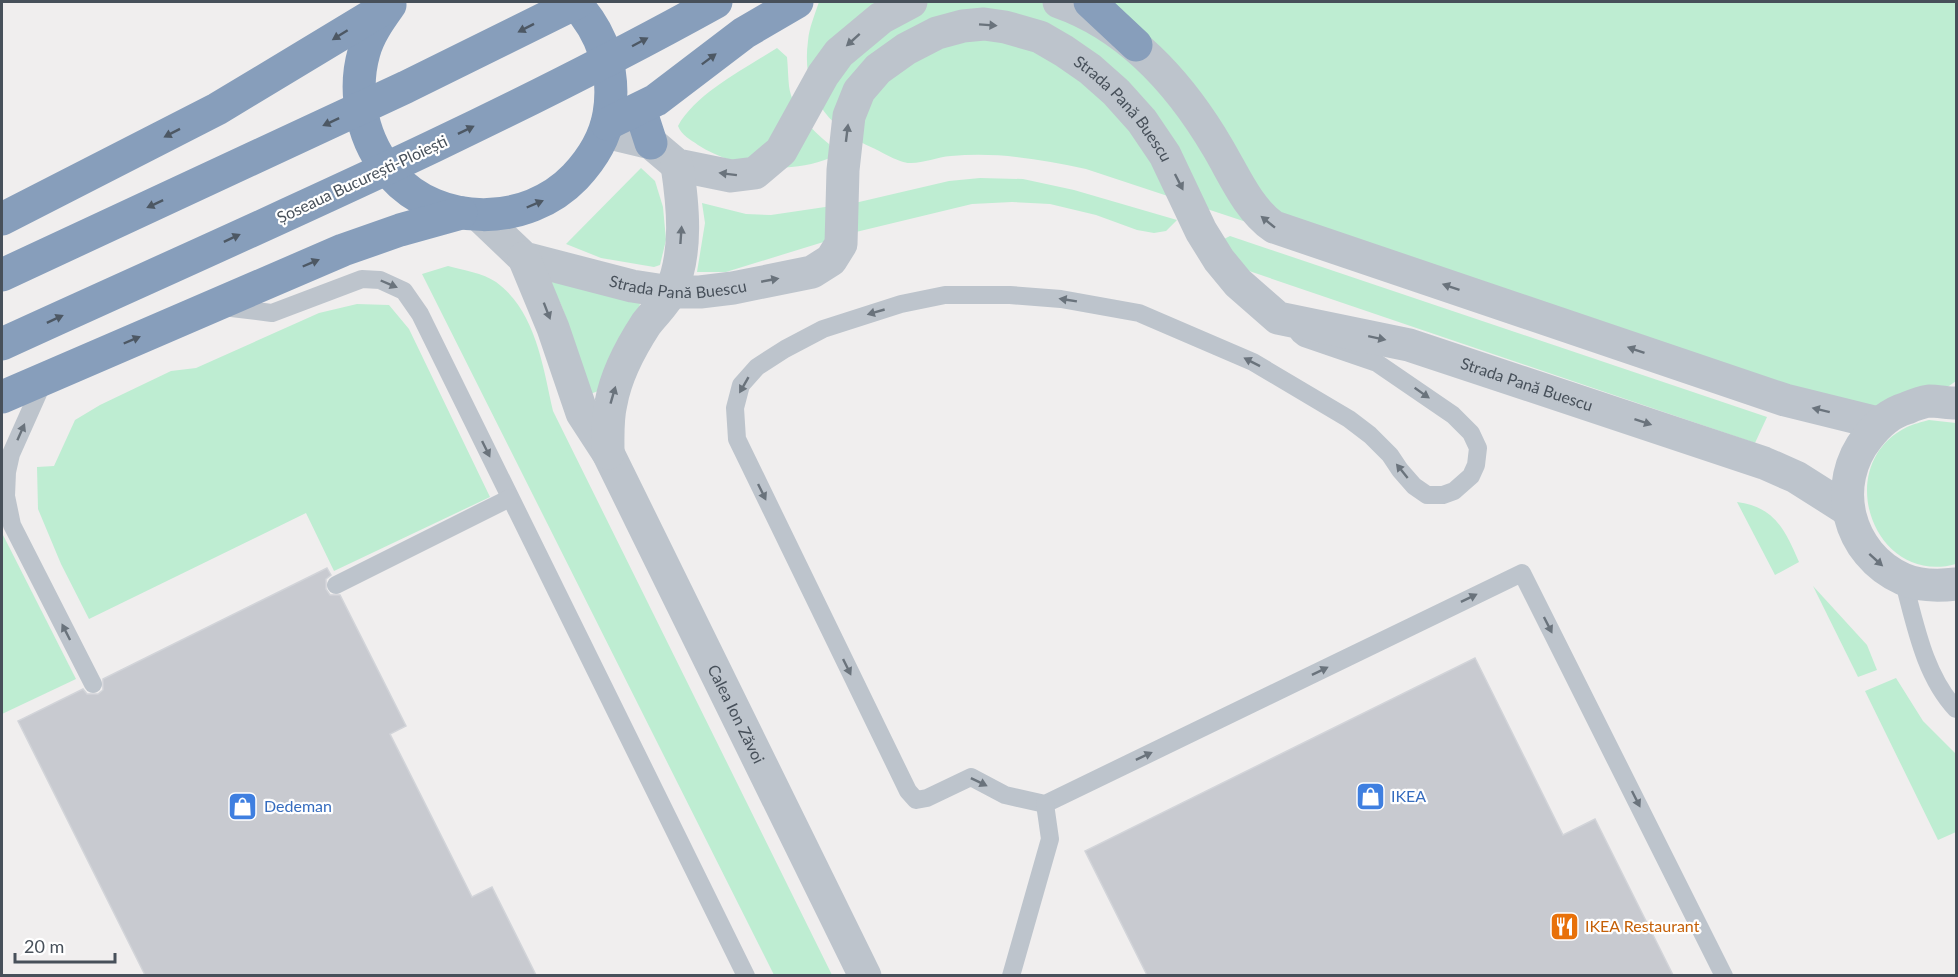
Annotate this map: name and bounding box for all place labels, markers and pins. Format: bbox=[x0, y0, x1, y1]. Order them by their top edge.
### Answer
shop icon: IKEA bbox=[1354, 780, 1386, 812]
place label: IKEA bbox=[1391, 786, 1426, 805]
shop icon: Dedeman bbox=[227, 790, 259, 822]
place label: Dedeman bbox=[264, 796, 332, 815]
restaurant icon: IKEA Restaurant bbox=[1548, 910, 1580, 942]
place label: IKEA Restaurant bbox=[1585, 916, 1700, 935]

